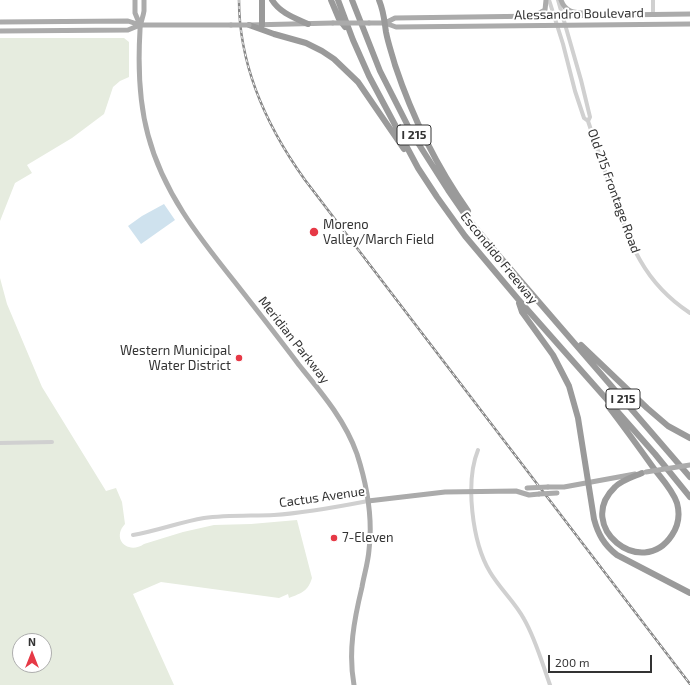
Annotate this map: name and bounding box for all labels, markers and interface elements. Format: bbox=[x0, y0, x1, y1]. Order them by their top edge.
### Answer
street label: Alessandro Boulevard bbox=[514, 5, 644, 23]
road number: I 215 bbox=[397, 125, 431, 145]
street label: Old 215 Frontage Road bbox=[584, 127, 644, 255]
street label: Escondido Freeway bbox=[457, 209, 541, 307]
place label: Moreno Valley/March Field bbox=[323, 217, 434, 248]
marker: Moreno Valley/March Field bbox=[308, 226, 320, 238]
street label: Meridian Parkway bbox=[255, 293, 333, 387]
place label: Western Municipal Water District bbox=[120, 343, 231, 374]
marker: Western Municipal Water District bbox=[234, 353, 244, 363]
road number: I 215 bbox=[606, 389, 640, 409]
street label: Cactus Avenue bbox=[278, 483, 366, 511]
place label: 7-Eleven bbox=[342, 530, 394, 546]
marker: 7-Eleven bbox=[329, 533, 339, 543]
north arrow bbox=[12, 633, 52, 673]
text: N bbox=[28, 635, 36, 648]
scale bar bbox=[550, 647, 654, 673]
text: 200 m bbox=[555, 655, 589, 669]

